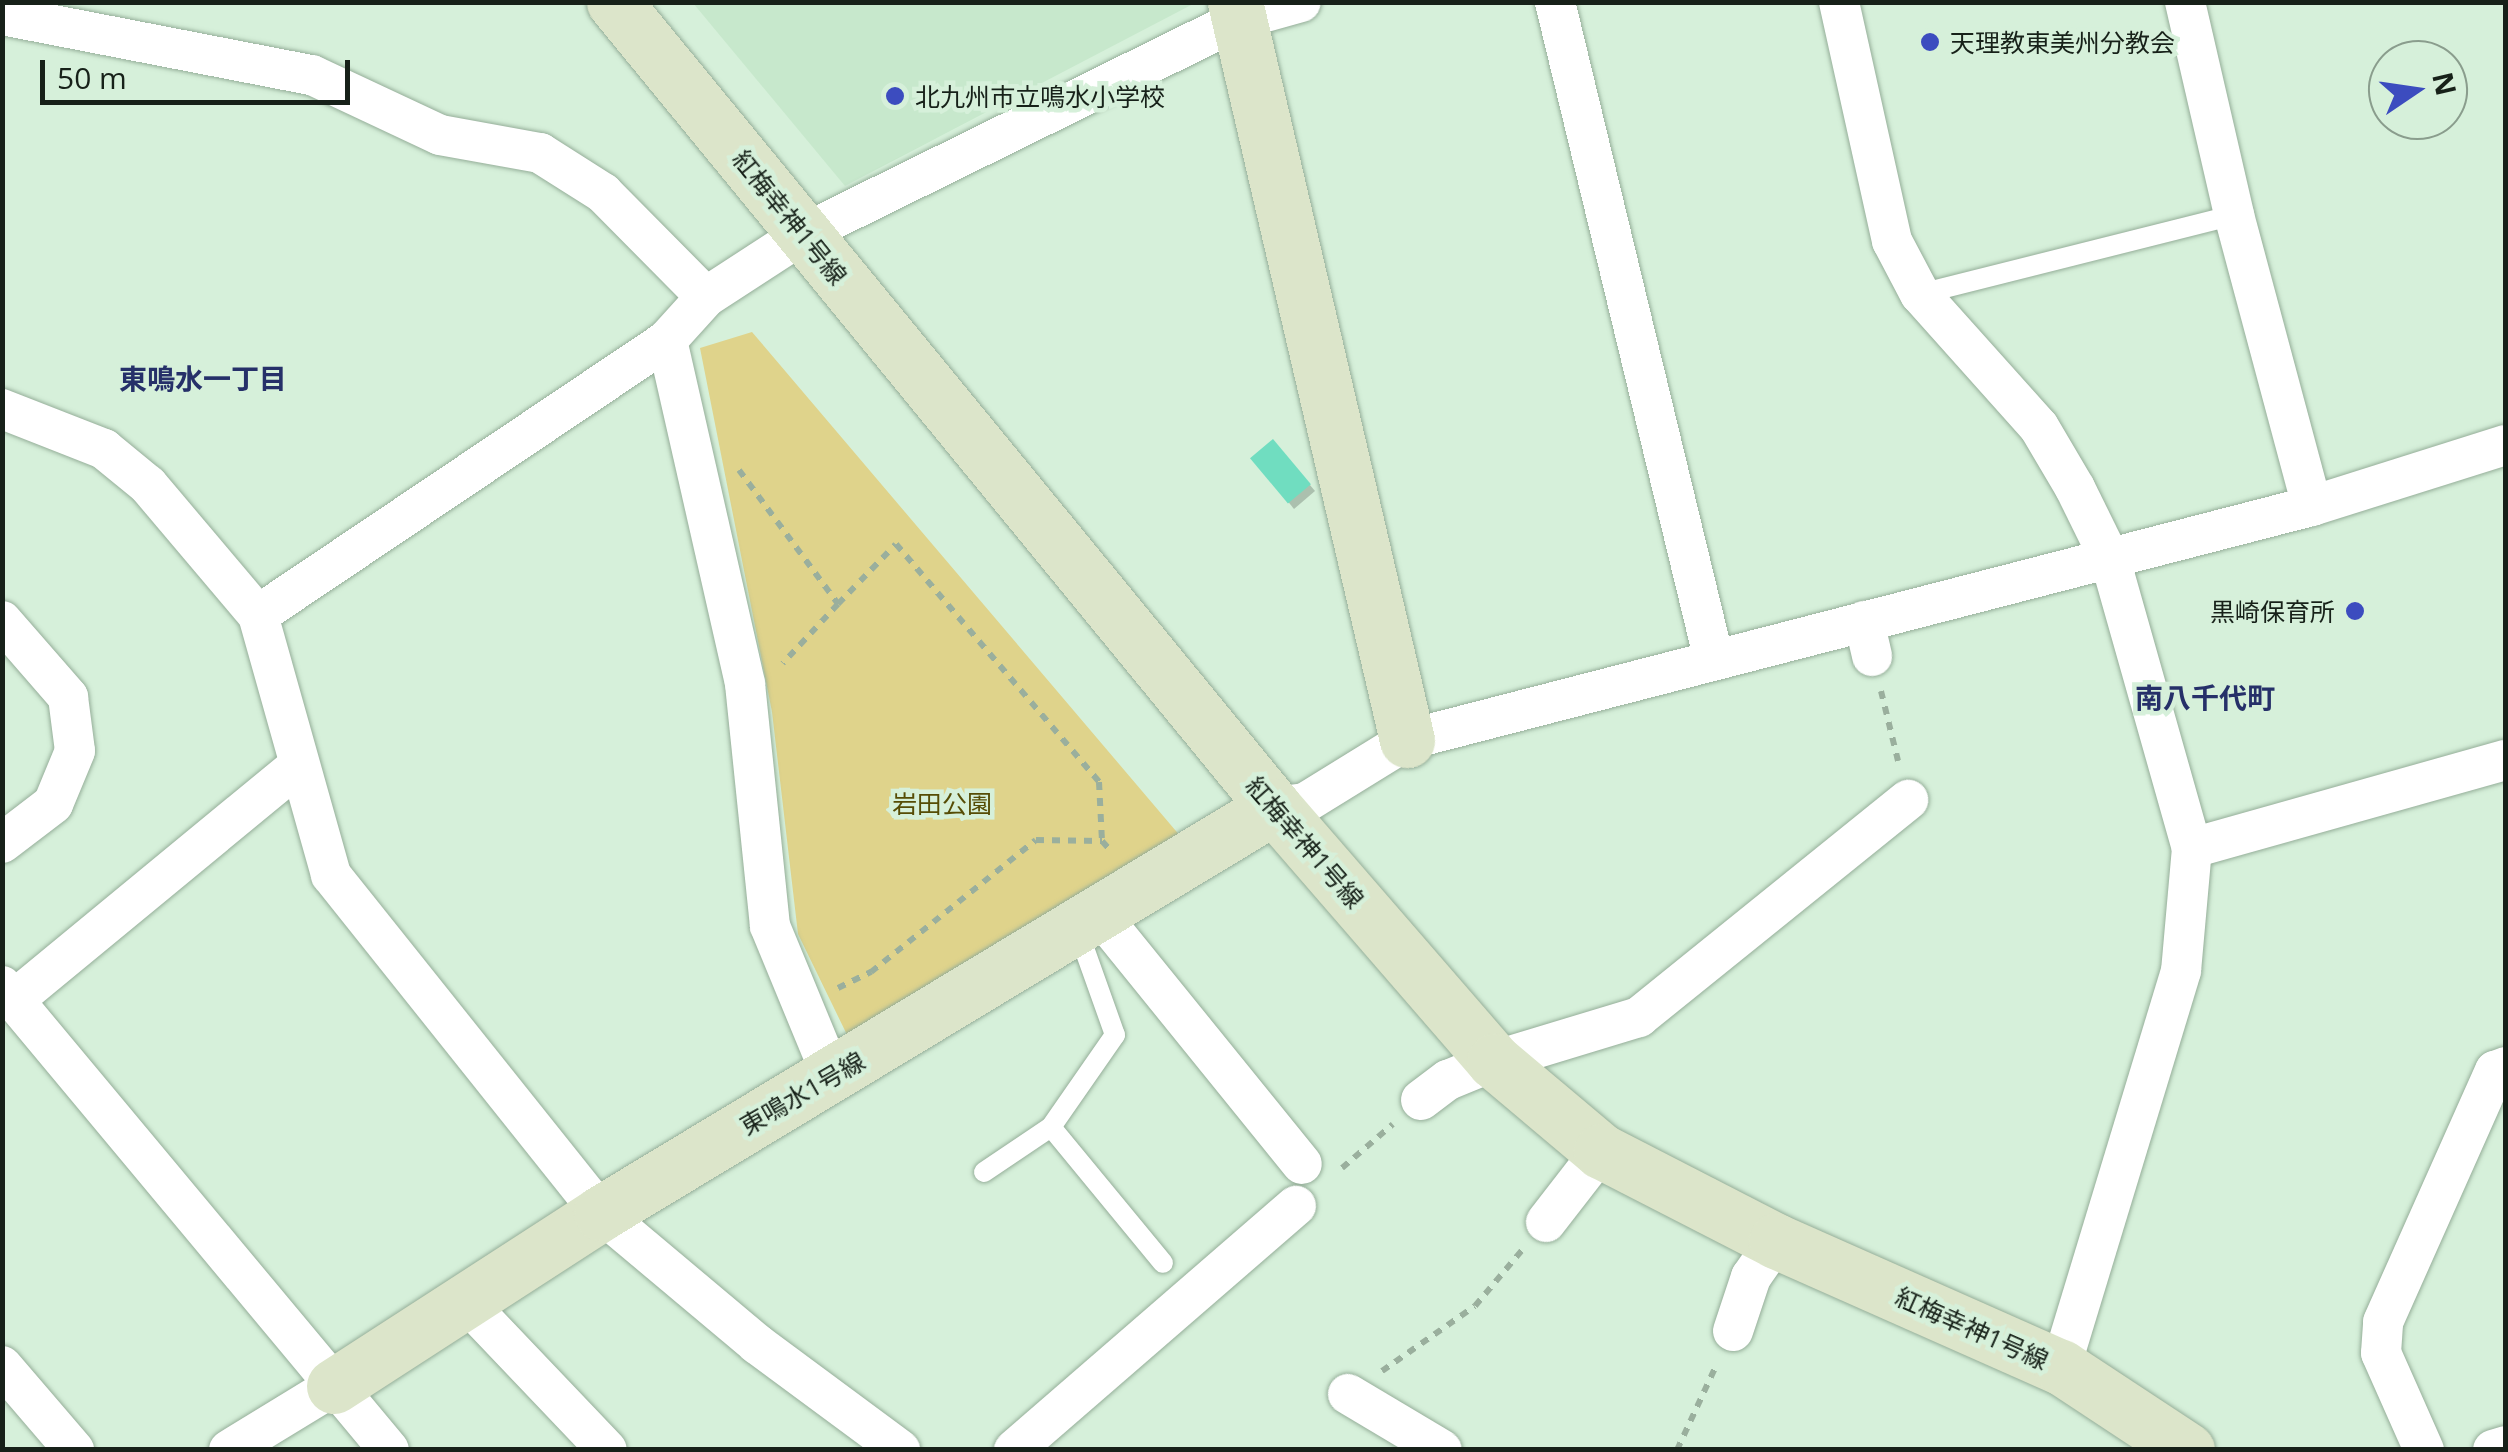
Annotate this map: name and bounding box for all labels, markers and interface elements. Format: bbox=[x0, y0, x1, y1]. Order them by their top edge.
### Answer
place label: 天理教東美州分教会 bbox=[1950, 27, 2175, 57]
marker: 天理教東美州分教会 bbox=[1919, 31, 1941, 53]
scale bar bbox=[45, 40, 355, 102]
north arrow bbox=[2368, 40, 2468, 140]
text: 50 m bbox=[57, 57, 127, 98]
text: N bbox=[2424, 68, 2466, 99]
place label: 北九州市立鳴水小学校 bbox=[915, 81, 1165, 111]
marker: 北九州市立鳴水小学校 bbox=[884, 85, 906, 107]
street label: 紅梅幸神1号線 bbox=[727, 144, 853, 290]
district label: 東鳴水一丁目 bbox=[119, 361, 287, 395]
place label: 黒崎保育所 bbox=[2210, 596, 2335, 626]
marker: 黒崎保育所 bbox=[2344, 600, 2366, 622]
district label: 南八千代町 bbox=[2135, 680, 2275, 714]
street label: 紅梅幸神1号線 bbox=[1240, 770, 1370, 914]
park label: 岩田公園 bbox=[892, 788, 992, 818]
street label: 東鳴水1号線 bbox=[734, 1045, 870, 1141]
street label: 紅梅幸神1号線 bbox=[1891, 1281, 2053, 1375]

